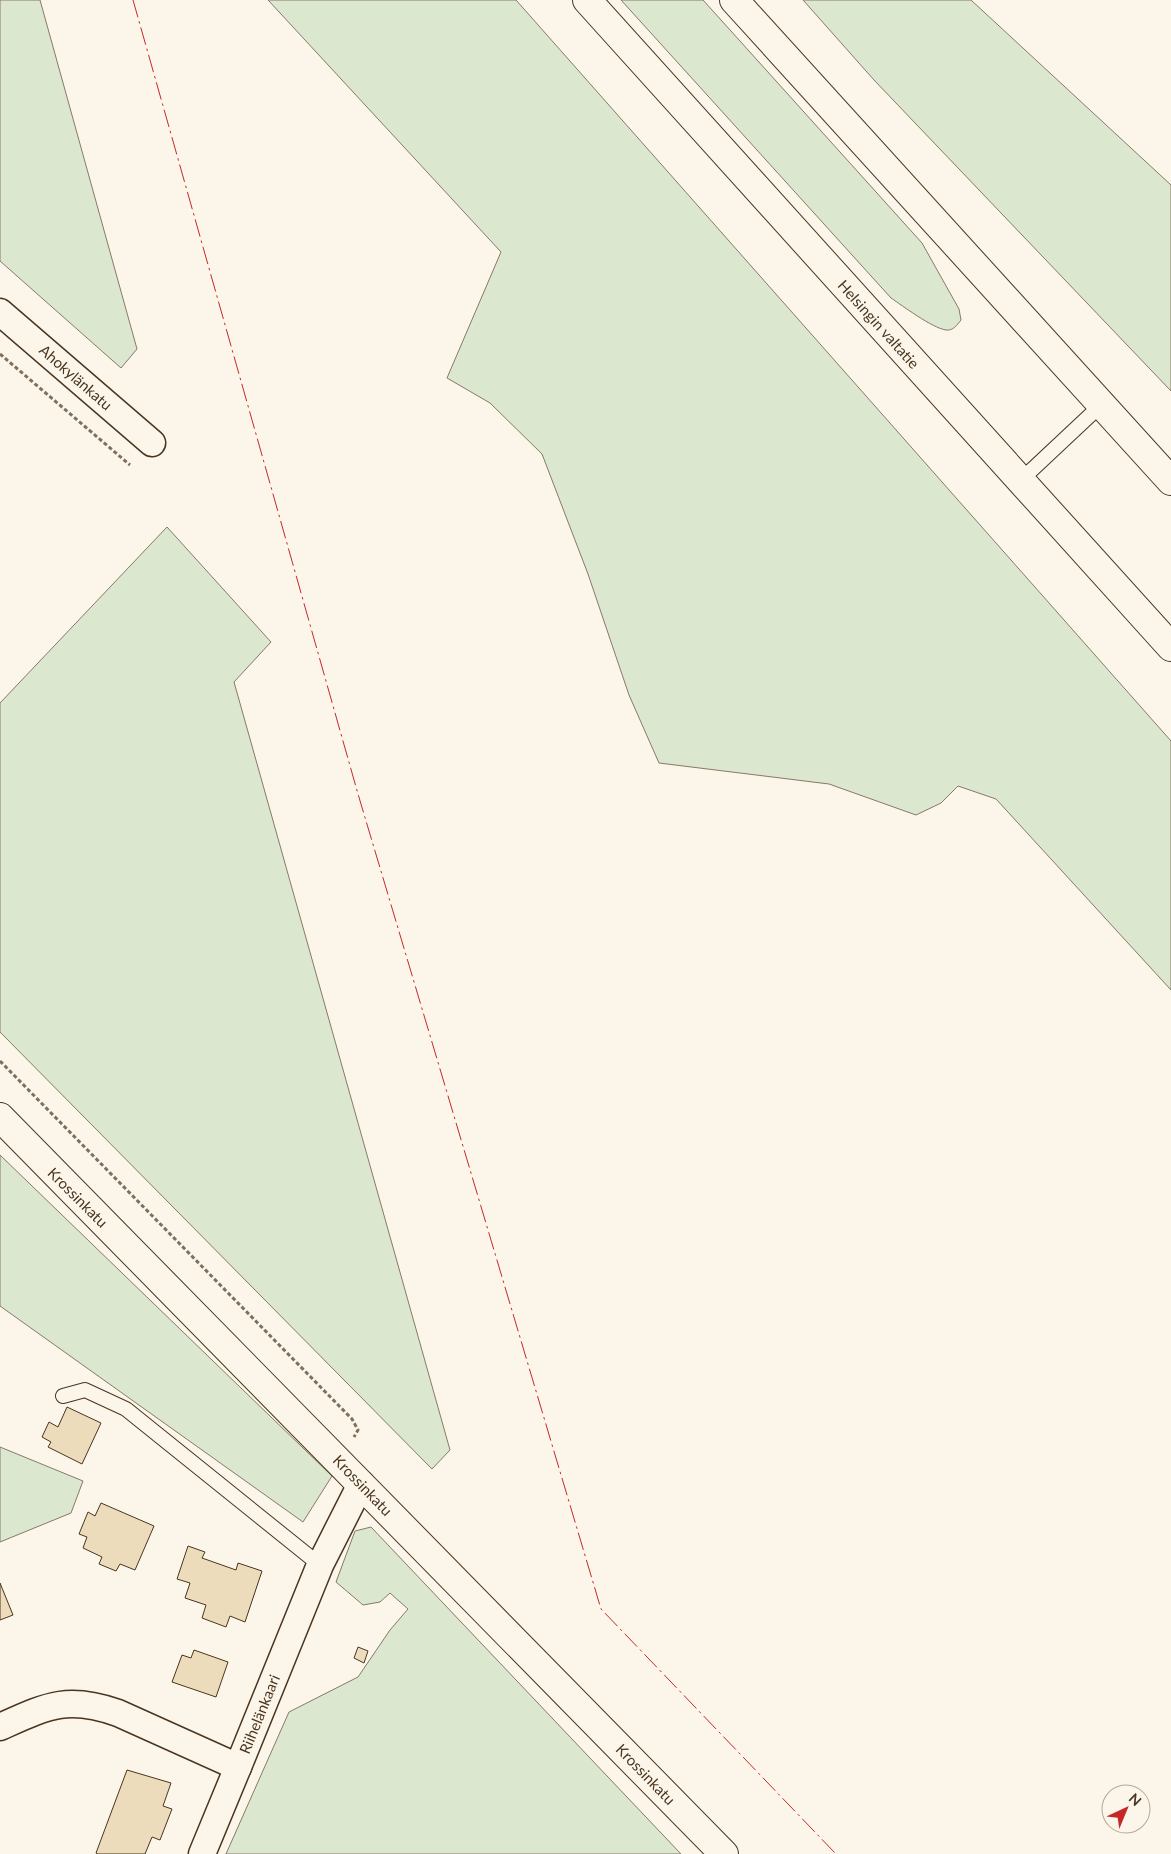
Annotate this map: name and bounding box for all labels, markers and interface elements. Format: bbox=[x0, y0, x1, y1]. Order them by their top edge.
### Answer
street label: Helsingin valtatie bbox=[835, 276, 924, 372]
street label: Ahokylänkatu bbox=[36, 341, 116, 413]
street label: Krossinkatu bbox=[44, 1163, 112, 1231]
street label: Krossinkatu bbox=[330, 1451, 396, 1519]
street label: Riihelänkaari bbox=[235, 1672, 283, 1756]
street label: Krossinkatu bbox=[613, 1740, 679, 1808]
north arrow bbox=[1101, 1784, 1151, 1834]
text: N bbox=[1126, 1789, 1145, 1809]

